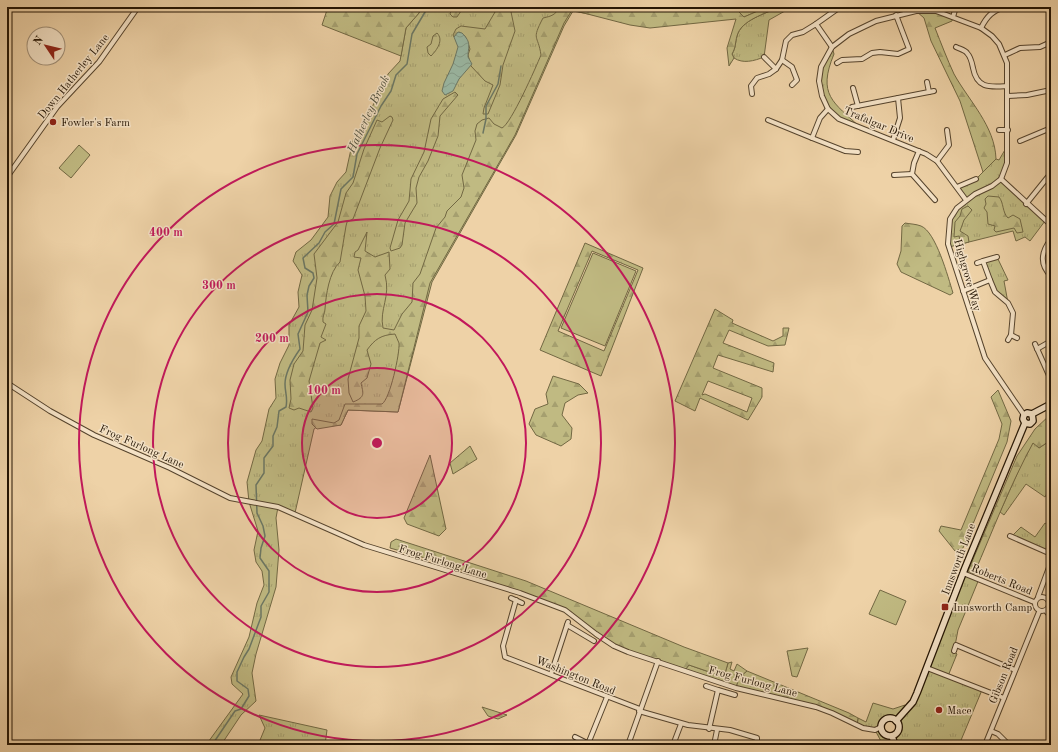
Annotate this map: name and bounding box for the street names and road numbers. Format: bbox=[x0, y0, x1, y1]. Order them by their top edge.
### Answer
street label: Down Hatherley Lane bbox=[37, 32, 112, 121]
street label: Trafalgar Drive bbox=[842, 106, 915, 145]
street label: Highgrove Way bbox=[951, 238, 982, 313]
street label: Frog Furlong Lane bbox=[97, 424, 185, 471]
street label: Innsworth Lane bbox=[941, 522, 978, 597]
street label: Frog Furlong Lane bbox=[397, 544, 488, 581]
street label: Roberts Road bbox=[969, 563, 1034, 598]
street label: Gibson Road bbox=[988, 645, 1021, 706]
street label: Washington Road bbox=[534, 655, 617, 697]
street label: Frog Furlong Lane bbox=[707, 665, 798, 700]

